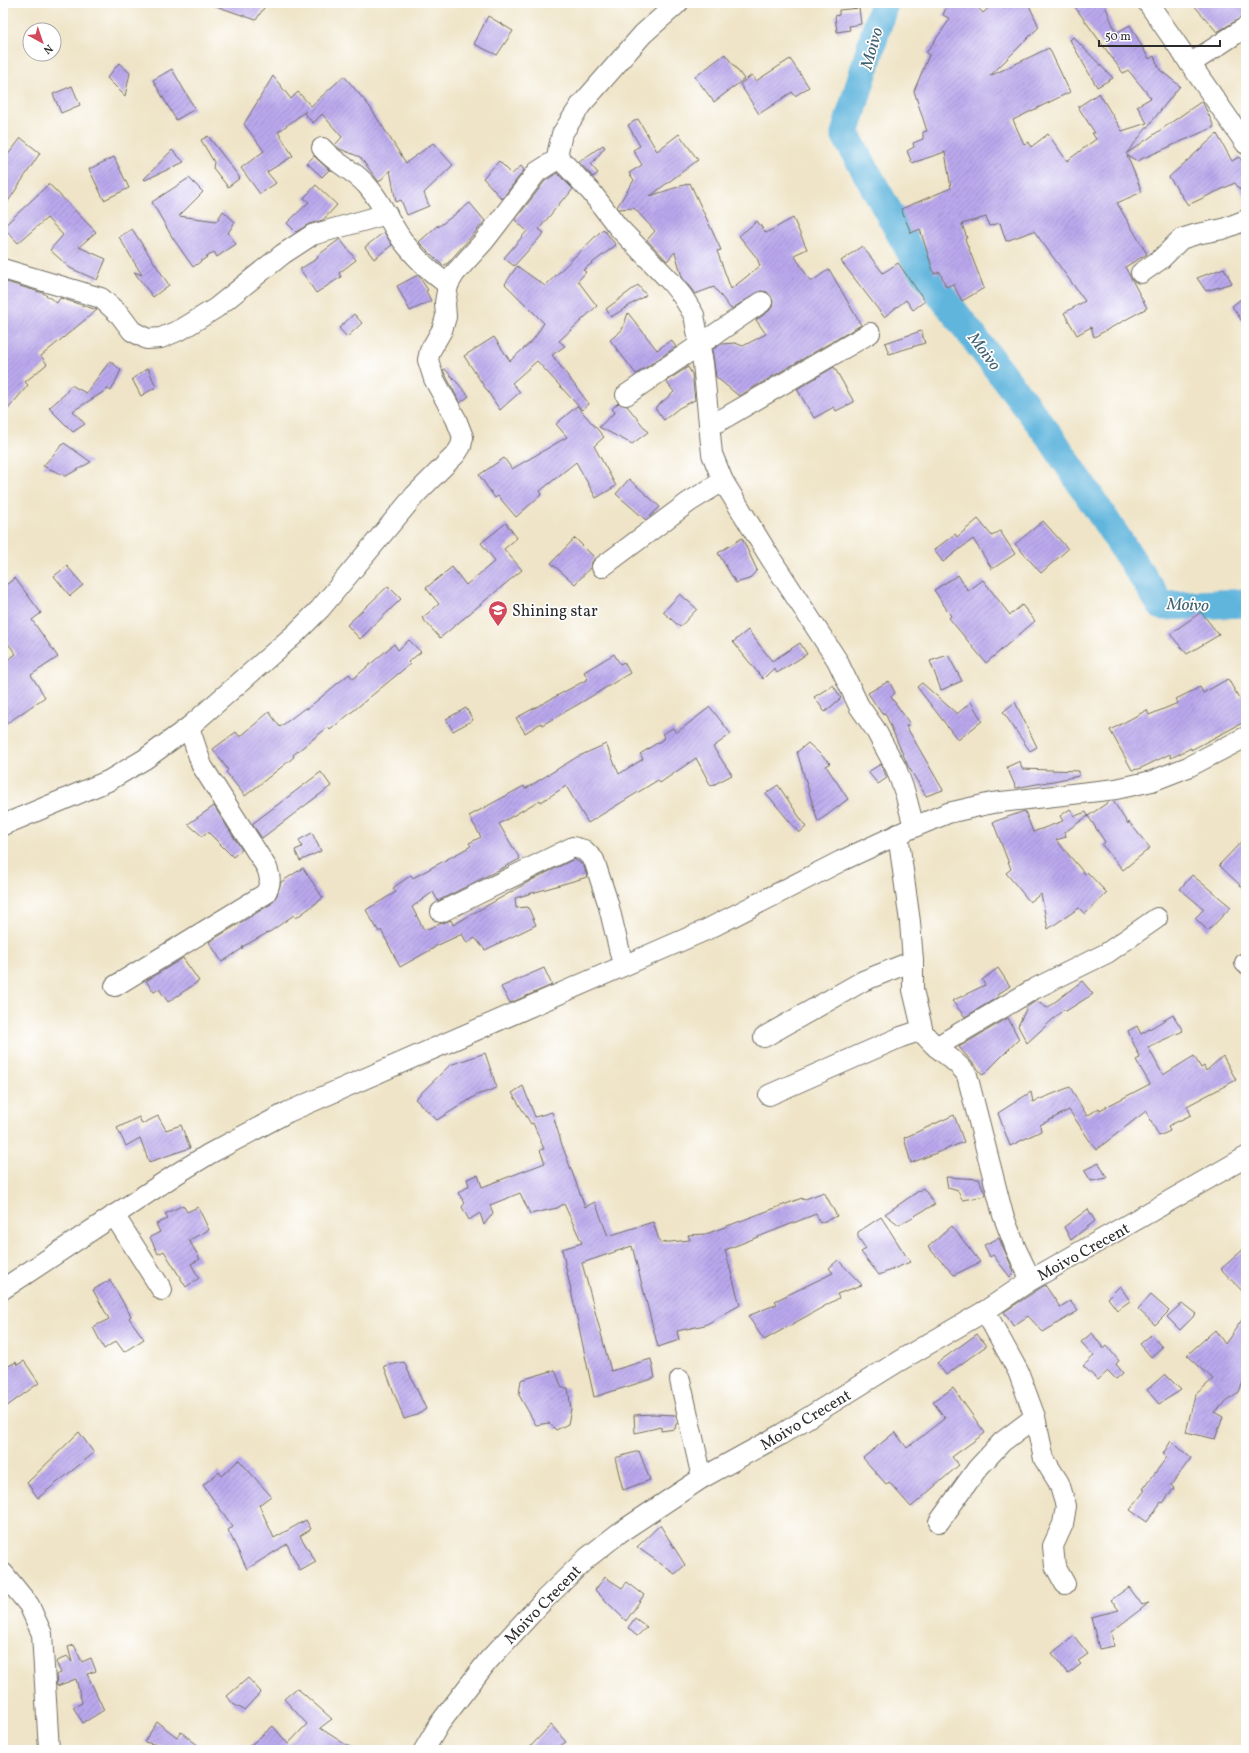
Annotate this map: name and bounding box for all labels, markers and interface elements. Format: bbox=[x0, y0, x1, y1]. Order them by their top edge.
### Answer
north arrow bbox=[22, 22, 62, 62]
scale bar bbox=[1099, 22, 1220, 48]
water label: Moivo bbox=[855, 25, 889, 73]
text: 50 m bbox=[1105, 29, 1131, 45]
text: N bbox=[40, 40, 55, 57]
water label: Moivo bbox=[961, 327, 1006, 376]
water label: Moivo bbox=[1166, 593, 1210, 618]
school or university icon: Shining star bbox=[487, 599, 509, 627]
place label: Shining star bbox=[512, 601, 598, 623]
street label: Moivo Crecent bbox=[1034, 1218, 1134, 1287]
street label: Moivo Crecent bbox=[756, 1385, 856, 1457]
street label: Moivo Crecent bbox=[500, 1561, 587, 1650]

